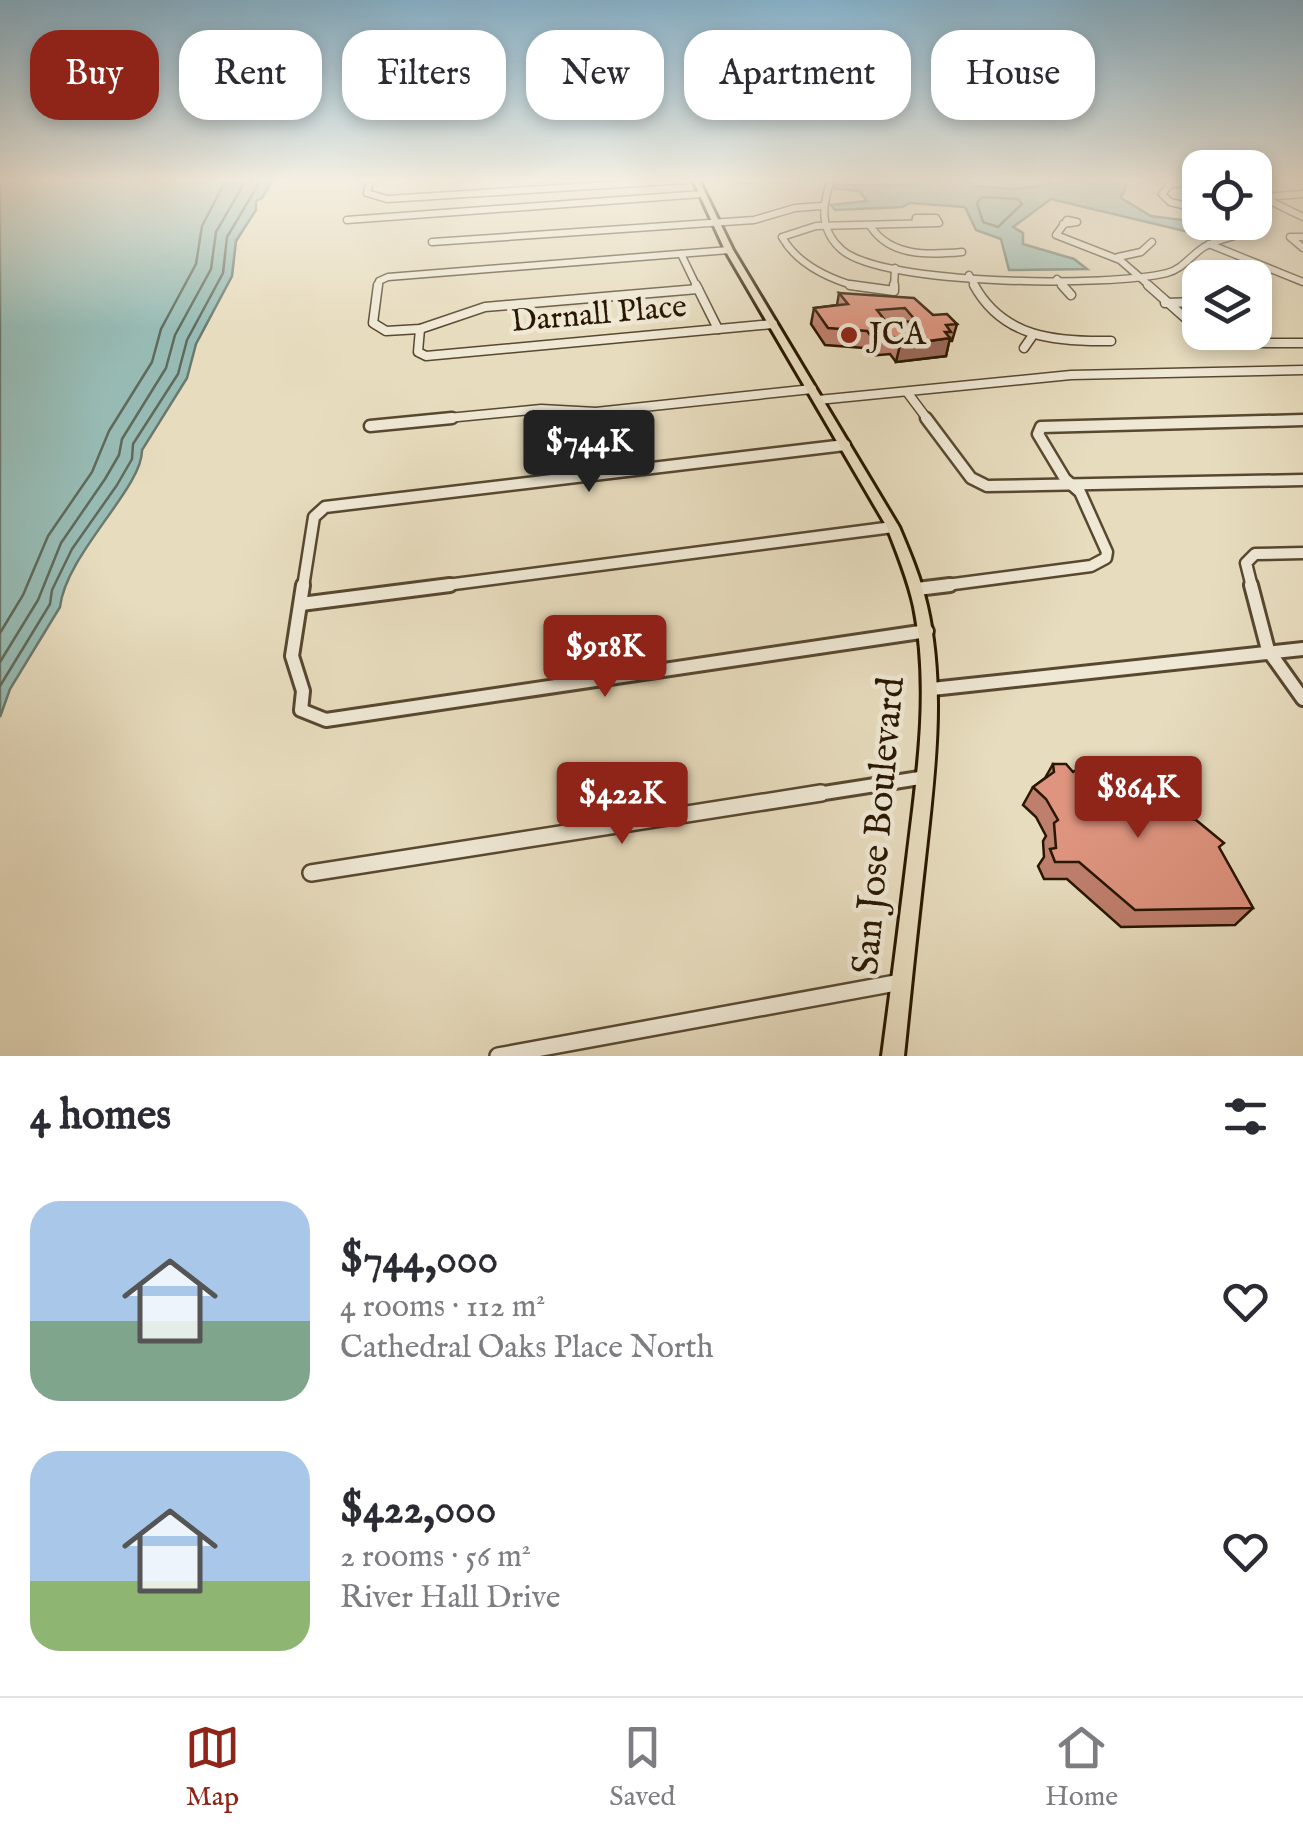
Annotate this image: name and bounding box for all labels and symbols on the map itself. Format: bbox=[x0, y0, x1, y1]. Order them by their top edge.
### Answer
street label: Darnall Place bbox=[509, 287, 689, 343]
place label: JCA bbox=[866, 315, 927, 356]
marker: JCA bbox=[838, 324, 860, 346]
pin: $744K bbox=[519, 410, 659, 495]
pin: $918K bbox=[535, 615, 675, 700]
street label: San Jose Boulevard bbox=[843, 674, 917, 977]
pin: $864K bbox=[1068, 756, 1208, 841]
pin: $422K bbox=[552, 762, 692, 847]

